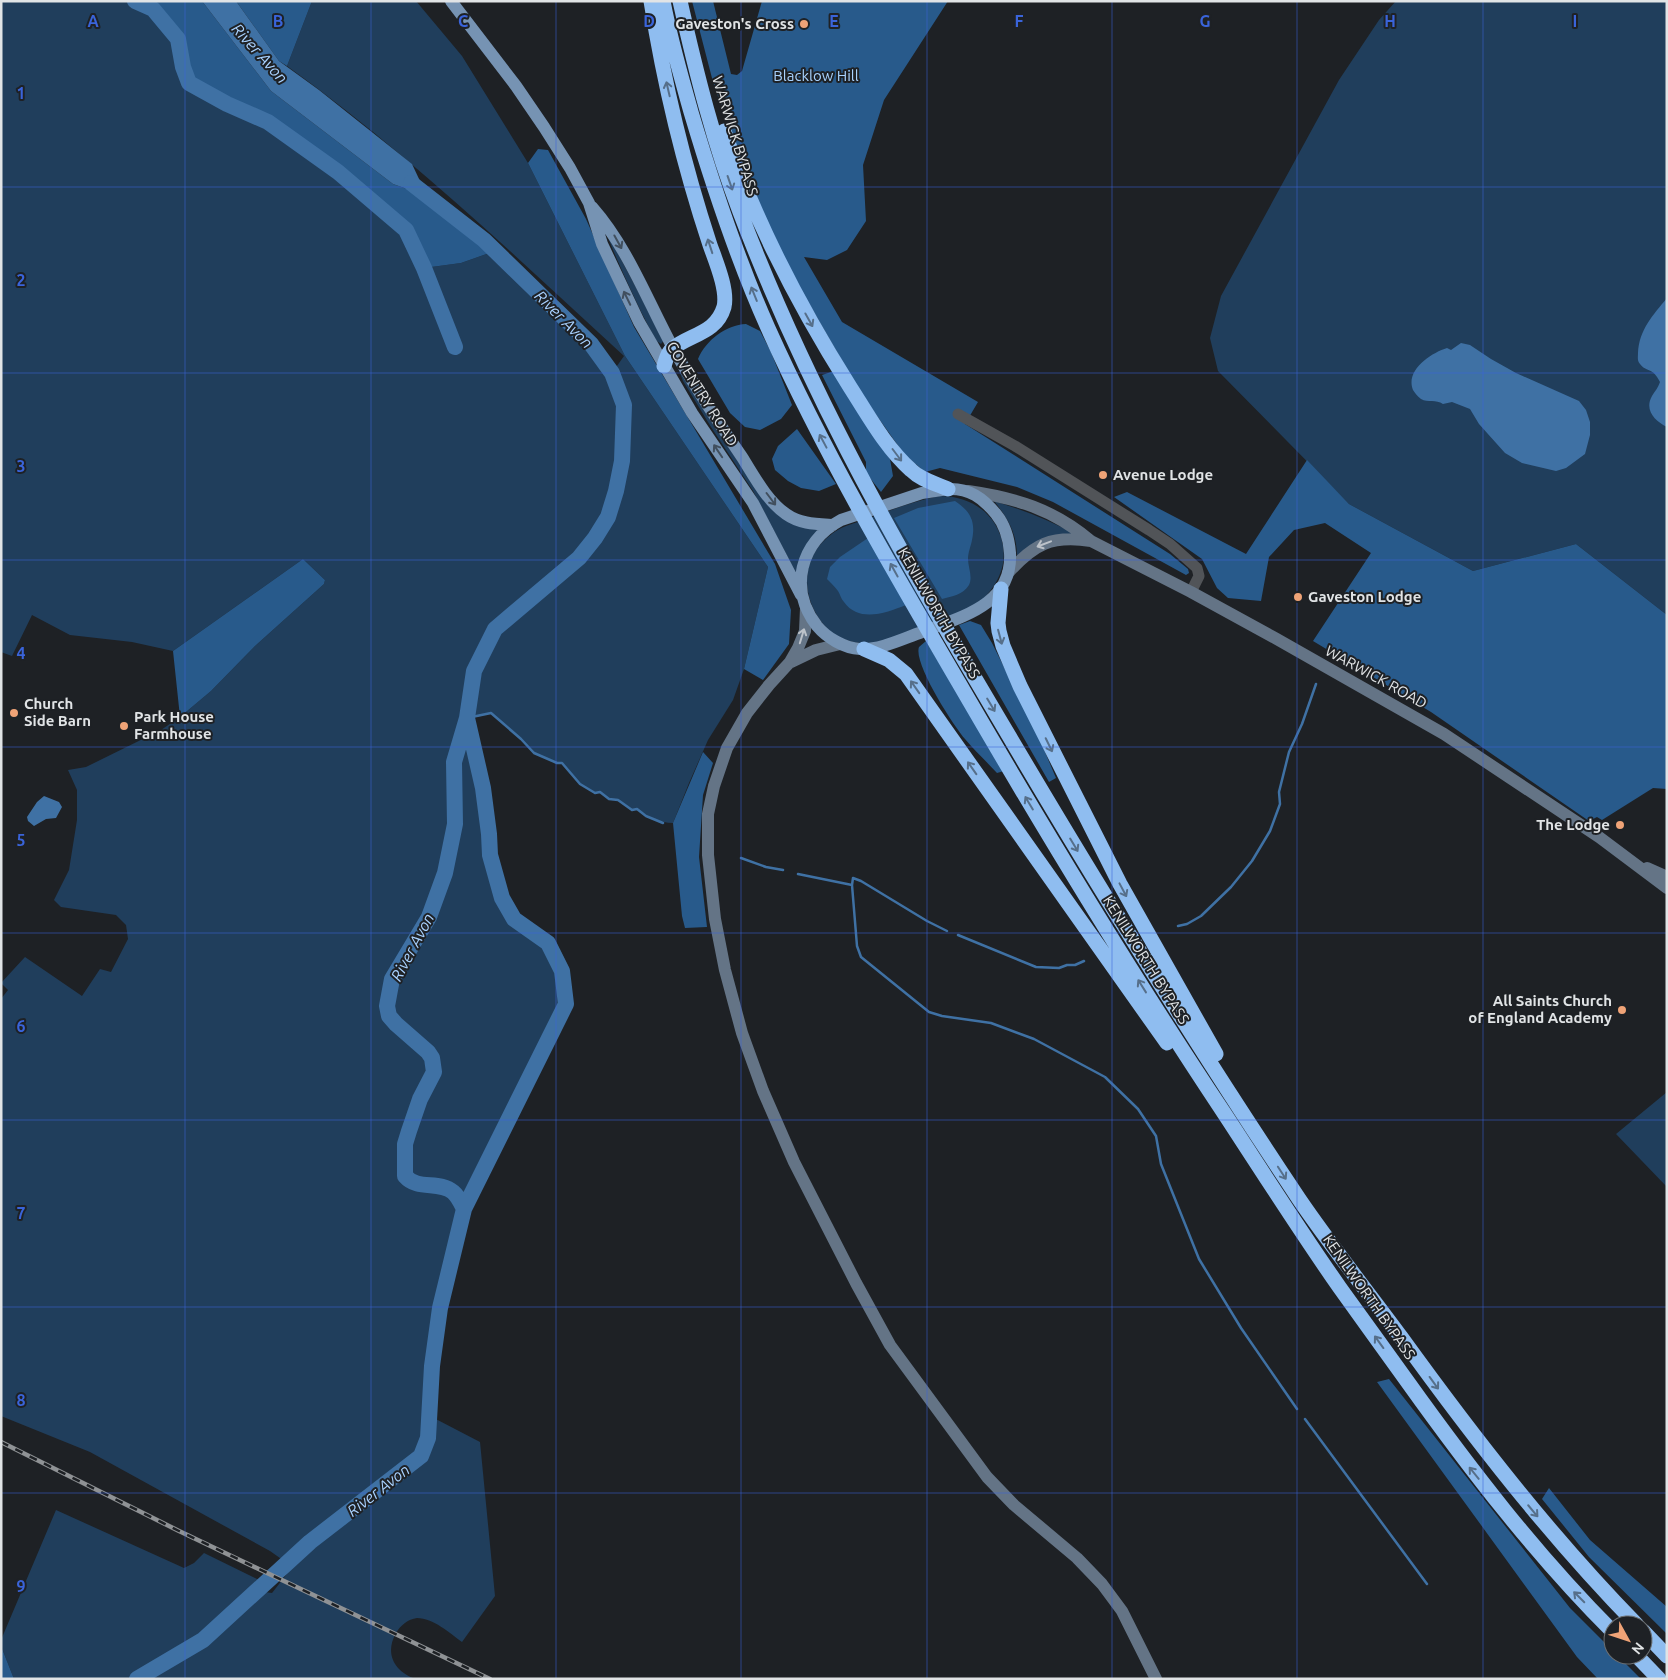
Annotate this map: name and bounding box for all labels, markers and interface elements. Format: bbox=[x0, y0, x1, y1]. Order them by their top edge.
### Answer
text: A bbox=[87, 12, 99, 30]
text: B bbox=[273, 12, 283, 30]
text: C bbox=[458, 12, 468, 30]
text: D bbox=[643, 12, 655, 30]
text: E bbox=[829, 12, 839, 30]
text: F bbox=[1015, 12, 1024, 30]
text: G bbox=[1199, 12, 1211, 30]
text: H bbox=[1384, 12, 1396, 30]
text: I bbox=[1573, 12, 1577, 30]
place label: Gaveston's Cross bbox=[675, 15, 794, 32]
marker: Gaveston's Cross bbox=[798, 18, 810, 30]
water label: River Avon bbox=[228, 19, 292, 87]
park label: Blacklow Hill bbox=[773, 67, 859, 84]
street label: WARWICK BYPASS bbox=[709, 74, 762, 198]
one-way arrow bbox=[663, 81, 672, 97]
text: 1 bbox=[16, 84, 26, 102]
one-way arrow bbox=[726, 175, 735, 190]
one-way arrow bbox=[614, 234, 624, 249]
one-way arrow bbox=[705, 238, 714, 254]
text: 2 bbox=[16, 271, 26, 289]
water label: River Avon bbox=[531, 286, 597, 352]
one-way arrow bbox=[749, 287, 759, 302]
one-way arrow bbox=[622, 291, 632, 306]
one-way arrow bbox=[805, 313, 815, 327]
street label: COVENTRY ROAD bbox=[663, 338, 741, 449]
one-way arrow bbox=[818, 434, 827, 449]
one-way arrow bbox=[713, 444, 723, 458]
one-way arrow bbox=[892, 448, 902, 462]
text: 3 bbox=[16, 457, 26, 475]
place label: Avenue Lodge bbox=[1113, 466, 1213, 483]
marker: Avenue Lodge bbox=[1097, 469, 1109, 481]
one-way arrow bbox=[766, 492, 776, 506]
one-way arrow bbox=[1037, 540, 1052, 549]
street label: KENILWORTH BYPASS bbox=[895, 544, 984, 681]
one-way arrow bbox=[888, 563, 898, 577]
place label: Gaveston Lodge bbox=[1308, 588, 1421, 605]
marker: Gaveston Lodge bbox=[1292, 591, 1304, 603]
one-way arrow bbox=[996, 628, 1006, 644]
one-way arrow bbox=[798, 629, 808, 645]
street label: WARWICK ROAD bbox=[1323, 642, 1430, 711]
text: 4 bbox=[16, 644, 26, 662]
one-way arrow bbox=[910, 680, 920, 694]
place label: Church Side Barn bbox=[24, 695, 91, 729]
one-way arrow bbox=[986, 697, 996, 712]
marker: Church Side Barn bbox=[8, 707, 20, 719]
place label: Park House Farmhouse bbox=[134, 708, 214, 742]
marker: Park House Farmhouse bbox=[118, 720, 130, 732]
one-way arrow bbox=[1045, 737, 1054, 752]
one-way arrow bbox=[967, 761, 977, 775]
one-way arrow bbox=[1024, 797, 1034, 811]
place label: The Lodge bbox=[1536, 816, 1610, 833]
marker: The Lodge bbox=[1614, 819, 1626, 831]
text: 5 bbox=[16, 831, 26, 849]
one-way arrow bbox=[1069, 837, 1079, 851]
one-way arrow bbox=[1119, 882, 1128, 897]
street label: KENILWORTH BYPASS bbox=[1100, 892, 1193, 1027]
water label: River Avon bbox=[387, 910, 437, 984]
one-way arrow bbox=[1136, 980, 1146, 994]
place label: All Saints Church of England Academy bbox=[1468, 992, 1612, 1026]
marker: All Saints Church of England Academy bbox=[1616, 1004, 1628, 1016]
text: 6 bbox=[16, 1017, 26, 1035]
one-way arrow bbox=[1278, 1165, 1288, 1179]
text: 7 bbox=[16, 1204, 26, 1222]
street label: KENILWORTH BYPASS bbox=[1320, 1231, 1419, 1362]
one-way arrow bbox=[1373, 1335, 1384, 1349]
one-way arrow bbox=[1429, 1376, 1439, 1390]
text: 8 bbox=[16, 1391, 26, 1409]
water label: River Avon bbox=[343, 1460, 413, 1520]
one-way arrow bbox=[1469, 1467, 1480, 1480]
one-way arrow bbox=[1528, 1504, 1539, 1517]
text: 9 bbox=[16, 1577, 26, 1595]
one-way arrow bbox=[1573, 1592, 1585, 1604]
north arrow bbox=[1603, 1615, 1653, 1665]
text: N bbox=[1628, 1639, 1647, 1658]

